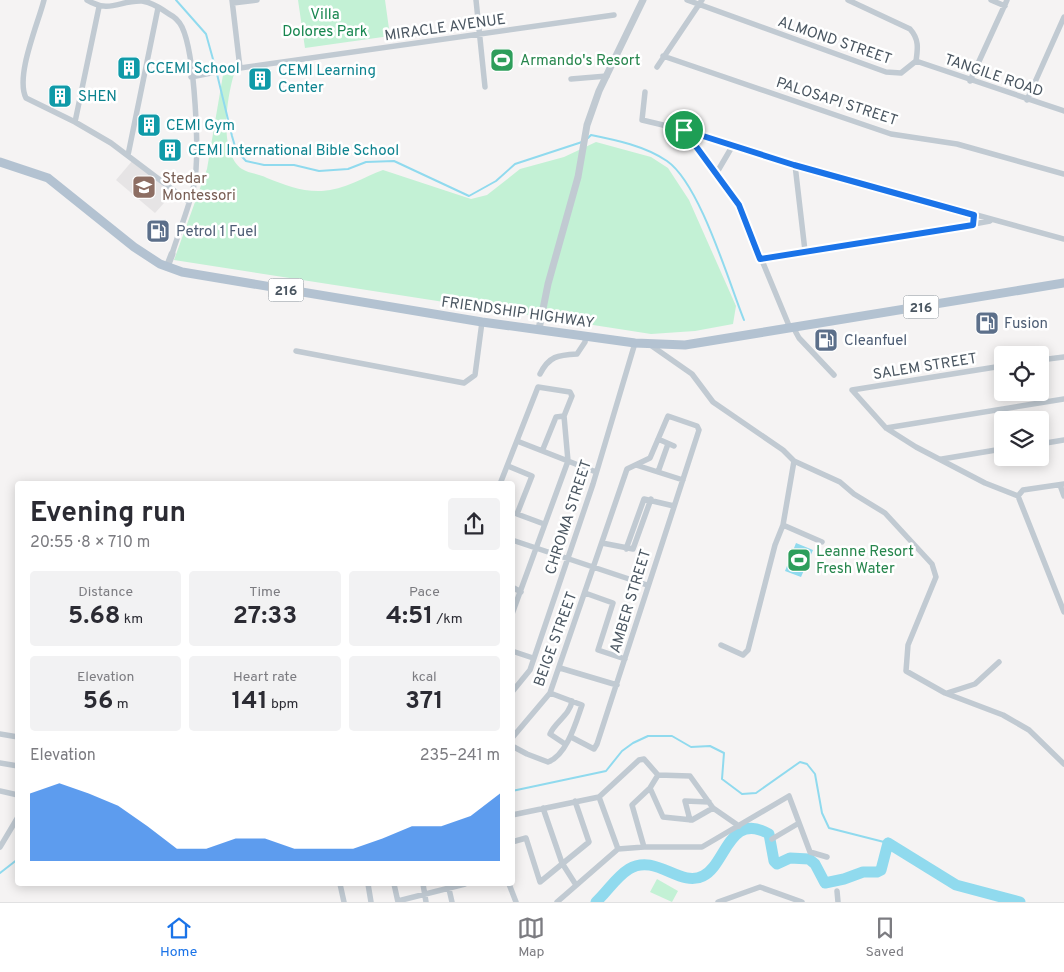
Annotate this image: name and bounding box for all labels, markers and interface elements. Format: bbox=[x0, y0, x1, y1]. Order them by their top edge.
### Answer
park label: Villa Dolores Park bbox=[282, 6, 368, 42]
street label: MIRACLE AVENUE bbox=[383, 11, 507, 46]
street label: ALMOND STREET bbox=[775, 13, 894, 70]
sports icon: Armando's Resort bbox=[489, 47, 515, 73]
street label: TANGILE ROAD bbox=[942, 51, 1045, 102]
place label: Armando's Resort bbox=[520, 52, 640, 71]
building icon: CCEMI School bbox=[116, 55, 142, 81]
place label: CCEMI School bbox=[146, 60, 240, 79]
place label: CEMI Learning Center bbox=[278, 62, 376, 98]
building icon: CEMI Learning Center bbox=[247, 66, 273, 92]
street label: PALOSAPI STREET bbox=[773, 74, 900, 131]
building icon: SHEN bbox=[47, 83, 73, 109]
place label: SHEN bbox=[78, 88, 117, 107]
pin bbox=[663, 109, 705, 151]
building icon: CEMI Gym bbox=[136, 112, 162, 138]
icon: arrive bbox=[670, 116, 698, 144]
place label: CEMI Gym bbox=[166, 117, 235, 136]
building icon: CEMI International Bible School bbox=[157, 137, 183, 163]
place label: CEMI International Bible School bbox=[188, 142, 399, 161]
place label: Stedar Montessori bbox=[162, 170, 236, 206]
school or university icon: Stedar Montessori bbox=[131, 174, 157, 200]
fuel station icon: Petrol 1 Fuel bbox=[145, 218, 171, 244]
place label: Petrol 1 Fuel bbox=[176, 223, 257, 242]
road number: 216 bbox=[268, 278, 304, 302]
street label: FRIENDSHIP HIGHWAY bbox=[440, 293, 596, 334]
road number: 216 bbox=[904, 296, 938, 318]
fuel station icon: Fusion bbox=[974, 310, 1000, 336]
place label: Fusion bbox=[1004, 315, 1048, 334]
fuel station icon: Cleanfuel bbox=[813, 327, 839, 353]
place label: Cleanfuel bbox=[844, 332, 907, 351]
map controls bbox=[994, 346, 1049, 466]
button: locate bbox=[994, 346, 1049, 401]
street label: SALEM STREET bbox=[872, 350, 979, 385]
button: layers bbox=[994, 411, 1049, 466]
street label: CHROMA STREET bbox=[542, 458, 597, 577]
text: Evening run bbox=[30, 496, 186, 532]
button: share bbox=[448, 498, 500, 550]
text: 20:55 · 8 × 710 m bbox=[30, 533, 150, 553]
place label: Leanne Resort Fresh Water bbox=[816, 543, 914, 579]
street label: AMBER STREET bbox=[607, 547, 656, 656]
sports icon: Leanne Resort Fresh Water bbox=[786, 547, 812, 573]
text: Distance bbox=[78, 584, 133, 601]
text: Time bbox=[249, 584, 281, 601]
text: Pace bbox=[409, 584, 440, 601]
street label: BEIGE STREET bbox=[530, 589, 582, 690]
text: 5.68 bbox=[68, 601, 121, 633]
text: 27:33 bbox=[233, 601, 297, 633]
text: 4:51 bbox=[386, 601, 433, 633]
text: km bbox=[121, 611, 143, 628]
text: /km bbox=[433, 611, 463, 628]
text: Elevation bbox=[77, 669, 134, 686]
text: Heart rate bbox=[233, 669, 297, 686]
text: kcal bbox=[412, 669, 437, 686]
text: 56 bbox=[83, 686, 113, 718]
text: 141 bbox=[232, 686, 268, 718]
text: 371 bbox=[405, 686, 444, 718]
text: m bbox=[113, 696, 129, 713]
text: bpm bbox=[268, 696, 298, 713]
text: Elevation bbox=[30, 746, 96, 766]
text: 235–241 m bbox=[420, 746, 500, 766]
tab: Home bbox=[160, 914, 197, 961]
tab: Map bbox=[517, 914, 545, 961]
tab: Saved bbox=[865, 914, 904, 961]

